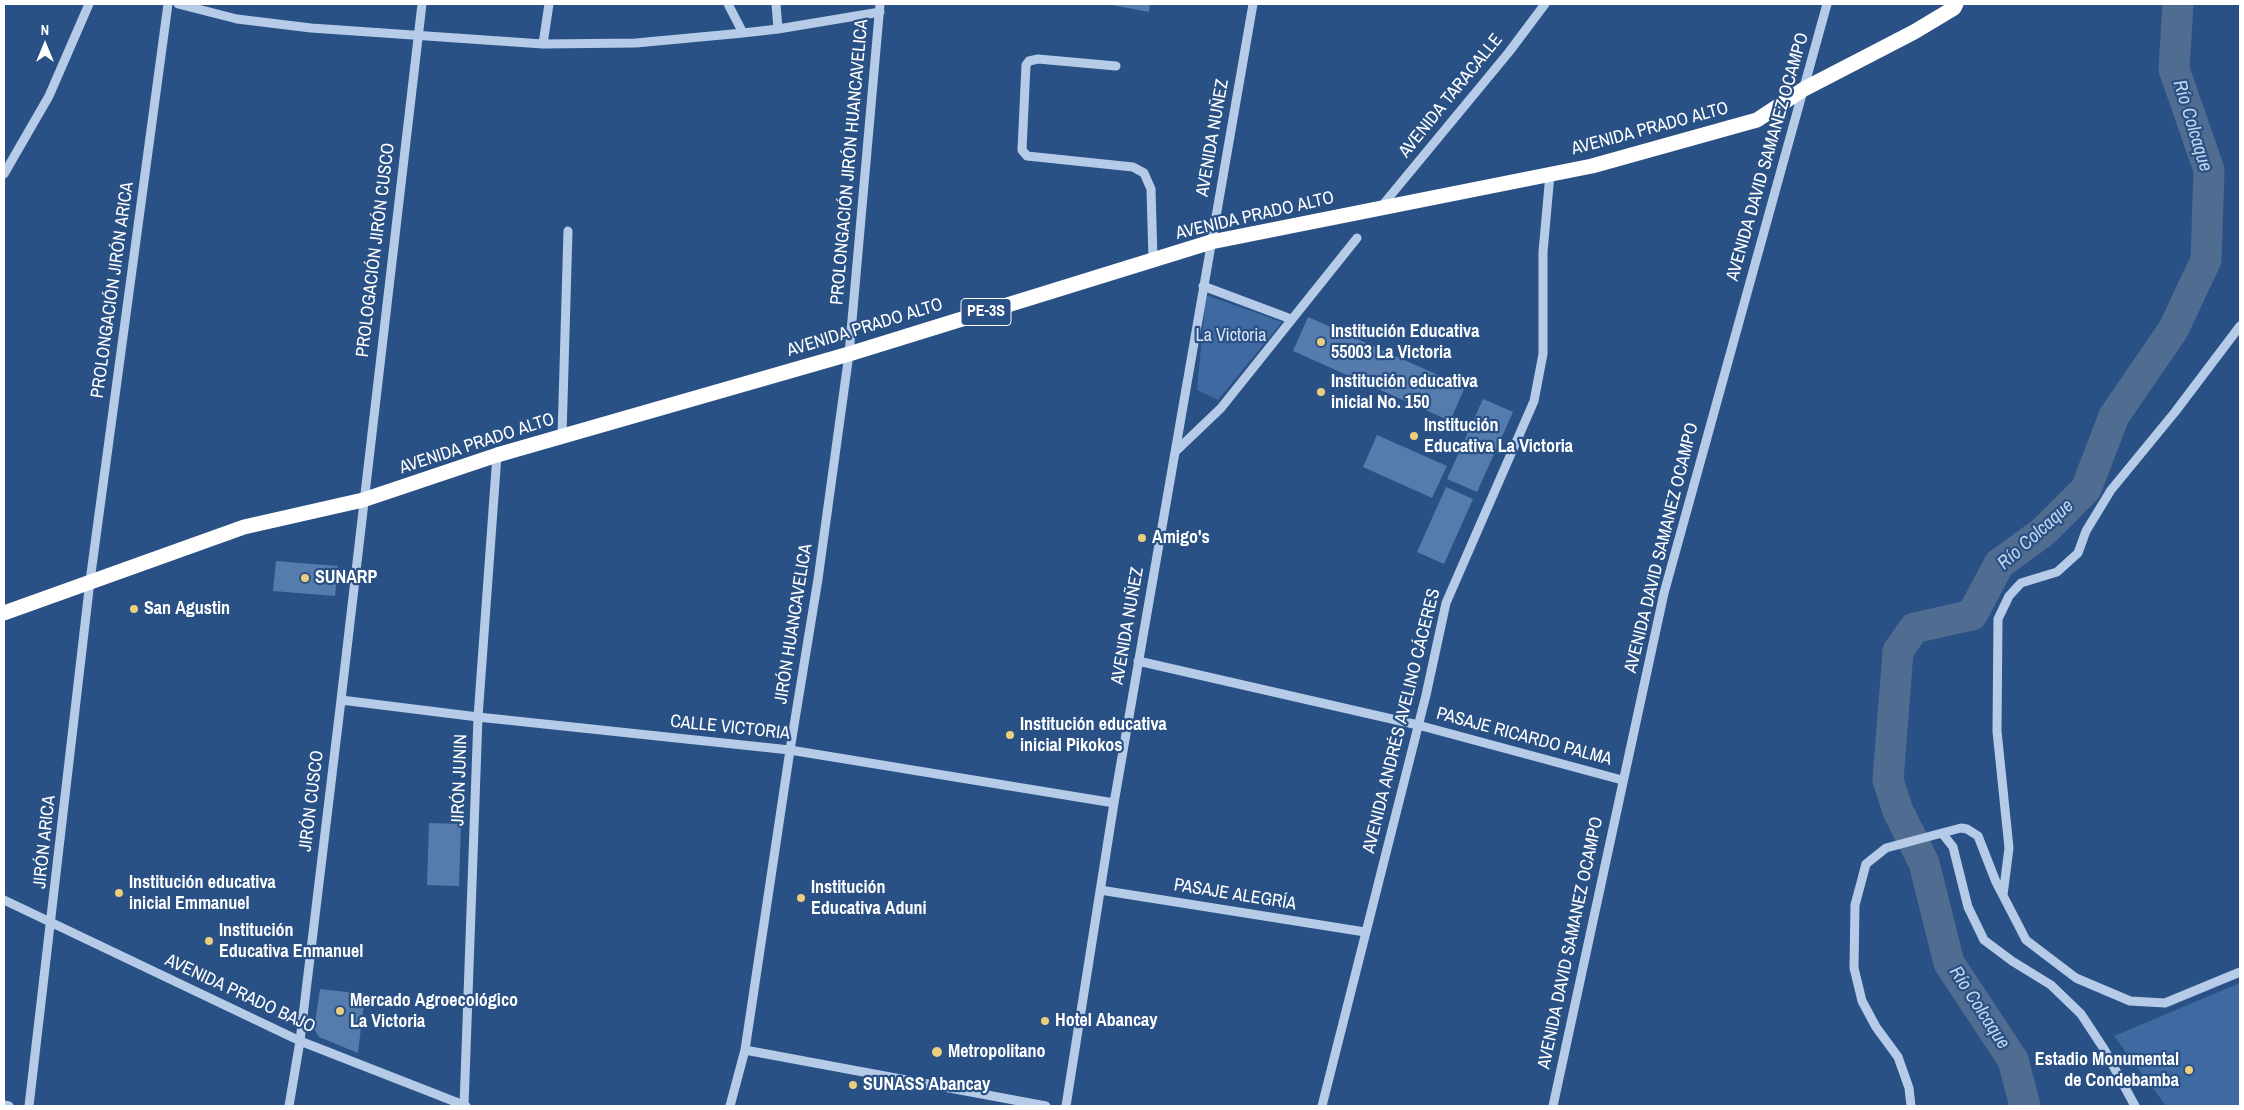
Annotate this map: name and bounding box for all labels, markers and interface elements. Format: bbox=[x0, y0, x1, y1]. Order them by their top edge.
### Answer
street label: PROLONGACIÓN JIRÓN HUANCAVELICA bbox=[827, 18, 873, 306]
north arrow bbox=[20, 20, 70, 70]
text: N bbox=[41, 21, 49, 39]
street label: AVENIDA TARACALLE bbox=[1395, 30, 1507, 162]
street label: AVENIDA DAVID SAMANEZ OCAMPO bbox=[1722, 30, 1814, 284]
street label: AVENIDA NUÑEZ bbox=[1192, 78, 1234, 198]
water label: Río Colcaque bbox=[2167, 78, 2217, 174]
street label: AVENIDA PRADO ALTO bbox=[1569, 98, 1731, 160]
street label: PROLOGACIÓN JIRÓN CUSCO bbox=[352, 142, 400, 358]
street label: PROLONGACIÓN JIRÓN ARICA bbox=[87, 180, 139, 400]
street label: AVENIDA PRADO ALTO bbox=[1174, 187, 1336, 245]
street label: AVENIDA PRADO ALTO bbox=[785, 294, 945, 362]
road number: PE-3S bbox=[961, 298, 1011, 326]
place label: Institución Educativa 55003 La Victoria bbox=[1331, 321, 1479, 364]
park label: La Victoria bbox=[1195, 325, 1267, 347]
marker: Institución Educativa 55003 La Victoria bbox=[1315, 336, 1327, 348]
place label: Institución educativa inicial No. 150 bbox=[1331, 371, 1478, 414]
marker: Institución educativa inicial No. 150 bbox=[1315, 386, 1327, 398]
street label: AVENIDA PRADO ALTO bbox=[397, 409, 557, 479]
place label: Institución Educativa La Victoria bbox=[1424, 415, 1573, 458]
street label: AVENIDA DAVID SAMANEZ OCAMPO bbox=[1620, 421, 1704, 675]
marker: Institución Educativa La Victoria bbox=[1408, 430, 1420, 442]
water label: Río Colcaque bbox=[1993, 495, 2079, 575]
place label: Amigo's bbox=[1152, 527, 1210, 549]
marker: Amigo's bbox=[1136, 532, 1148, 544]
street label: JIRÓN HUANCAVELICA bbox=[771, 542, 817, 706]
street label: AVENIDA NUÑEZ bbox=[1107, 566, 1149, 686]
place label: SUNARP bbox=[315, 567, 377, 589]
marker: SUNARP bbox=[299, 572, 311, 584]
street label: AVENIDA ANDRÉS AVELINO CÁCERES bbox=[1359, 587, 1445, 855]
place label: San Agustin bbox=[144, 598, 230, 620]
marker: San Agustin bbox=[128, 603, 140, 615]
street label: PASAJE RICARDO PALMA bbox=[1434, 703, 1614, 771]
street label: CALLE VICTORIA bbox=[669, 711, 791, 745]
place label: Institución educativa inicial Pikokos bbox=[1020, 714, 1167, 756]
marker: Institución educativa inicial Pikokos bbox=[1004, 729, 1016, 741]
street label: JIRÓN JUNIN bbox=[448, 734, 472, 826]
street label: JIRÓN CUSCO bbox=[295, 749, 329, 853]
street label: JIRÓN ARICA bbox=[29, 794, 61, 890]
street label: AVENIDA DAVID SAMANEZ OCAMPO bbox=[1534, 815, 1608, 1071]
place label: Institución educativa inicial Emmanuel bbox=[129, 872, 276, 914]
street label: PASAJE ALEGRÍA bbox=[1172, 875, 1298, 915]
place label: Institución Educativa Aduni bbox=[811, 877, 927, 920]
marker: Institución educativa inicial Emmanuel bbox=[113, 887, 125, 899]
marker: Institución Educativa Aduni bbox=[795, 892, 807, 904]
place label: Institución Educativa Enmanuel bbox=[219, 920, 363, 962]
marker: Institución Educativa Enmanuel bbox=[203, 935, 215, 947]
street label: AVENIDA PRADO BAJO bbox=[162, 950, 318, 1038]
water label: Río Colcaque bbox=[1944, 962, 2014, 1054]
place label: Mercado Agroecológico La Victoria bbox=[350, 990, 518, 1032]
marker: Mercado Agroecológico La Victoria bbox=[334, 1005, 346, 1017]
place label: Hotel Abancay bbox=[1055, 1010, 1158, 1032]
marker: Hotel Abancay bbox=[1039, 1015, 1051, 1027]
place label: Metropolitano bbox=[948, 1041, 1046, 1063]
marker: Metropolitano bbox=[930, 1045, 944, 1059]
place label: Estadio Monumental de Condebamba bbox=[2035, 1049, 2179, 1092]
marker: Estadio Monumental de Condebamba bbox=[2183, 1064, 2195, 1076]
place label: SUNASS Abancay bbox=[863, 1074, 990, 1096]
marker: SUNASS Abancay bbox=[847, 1079, 859, 1091]

